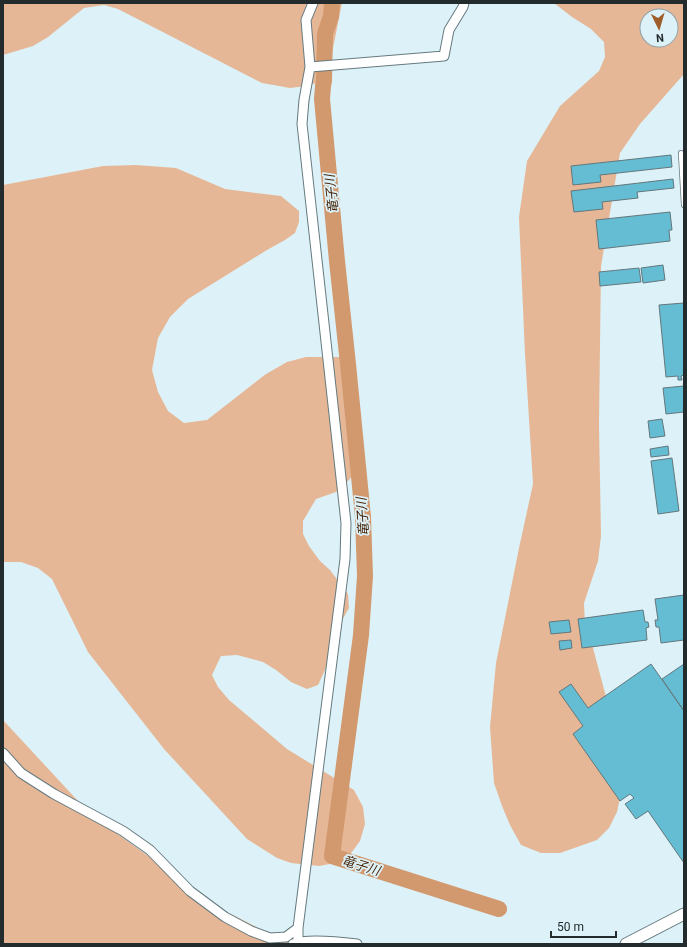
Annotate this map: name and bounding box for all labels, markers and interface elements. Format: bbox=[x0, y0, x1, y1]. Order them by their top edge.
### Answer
north arrow bbox=[639, 8, 679, 48]
text: N bbox=[655, 31, 664, 44]
water label: 竜子川 bbox=[322, 172, 341, 214]
water label: 竜子川 bbox=[354, 495, 371, 537]
water label: 竜子川 bbox=[340, 853, 384, 879]
scale bar bbox=[551, 913, 616, 939]
text: 50 m bbox=[557, 920, 584, 934]

